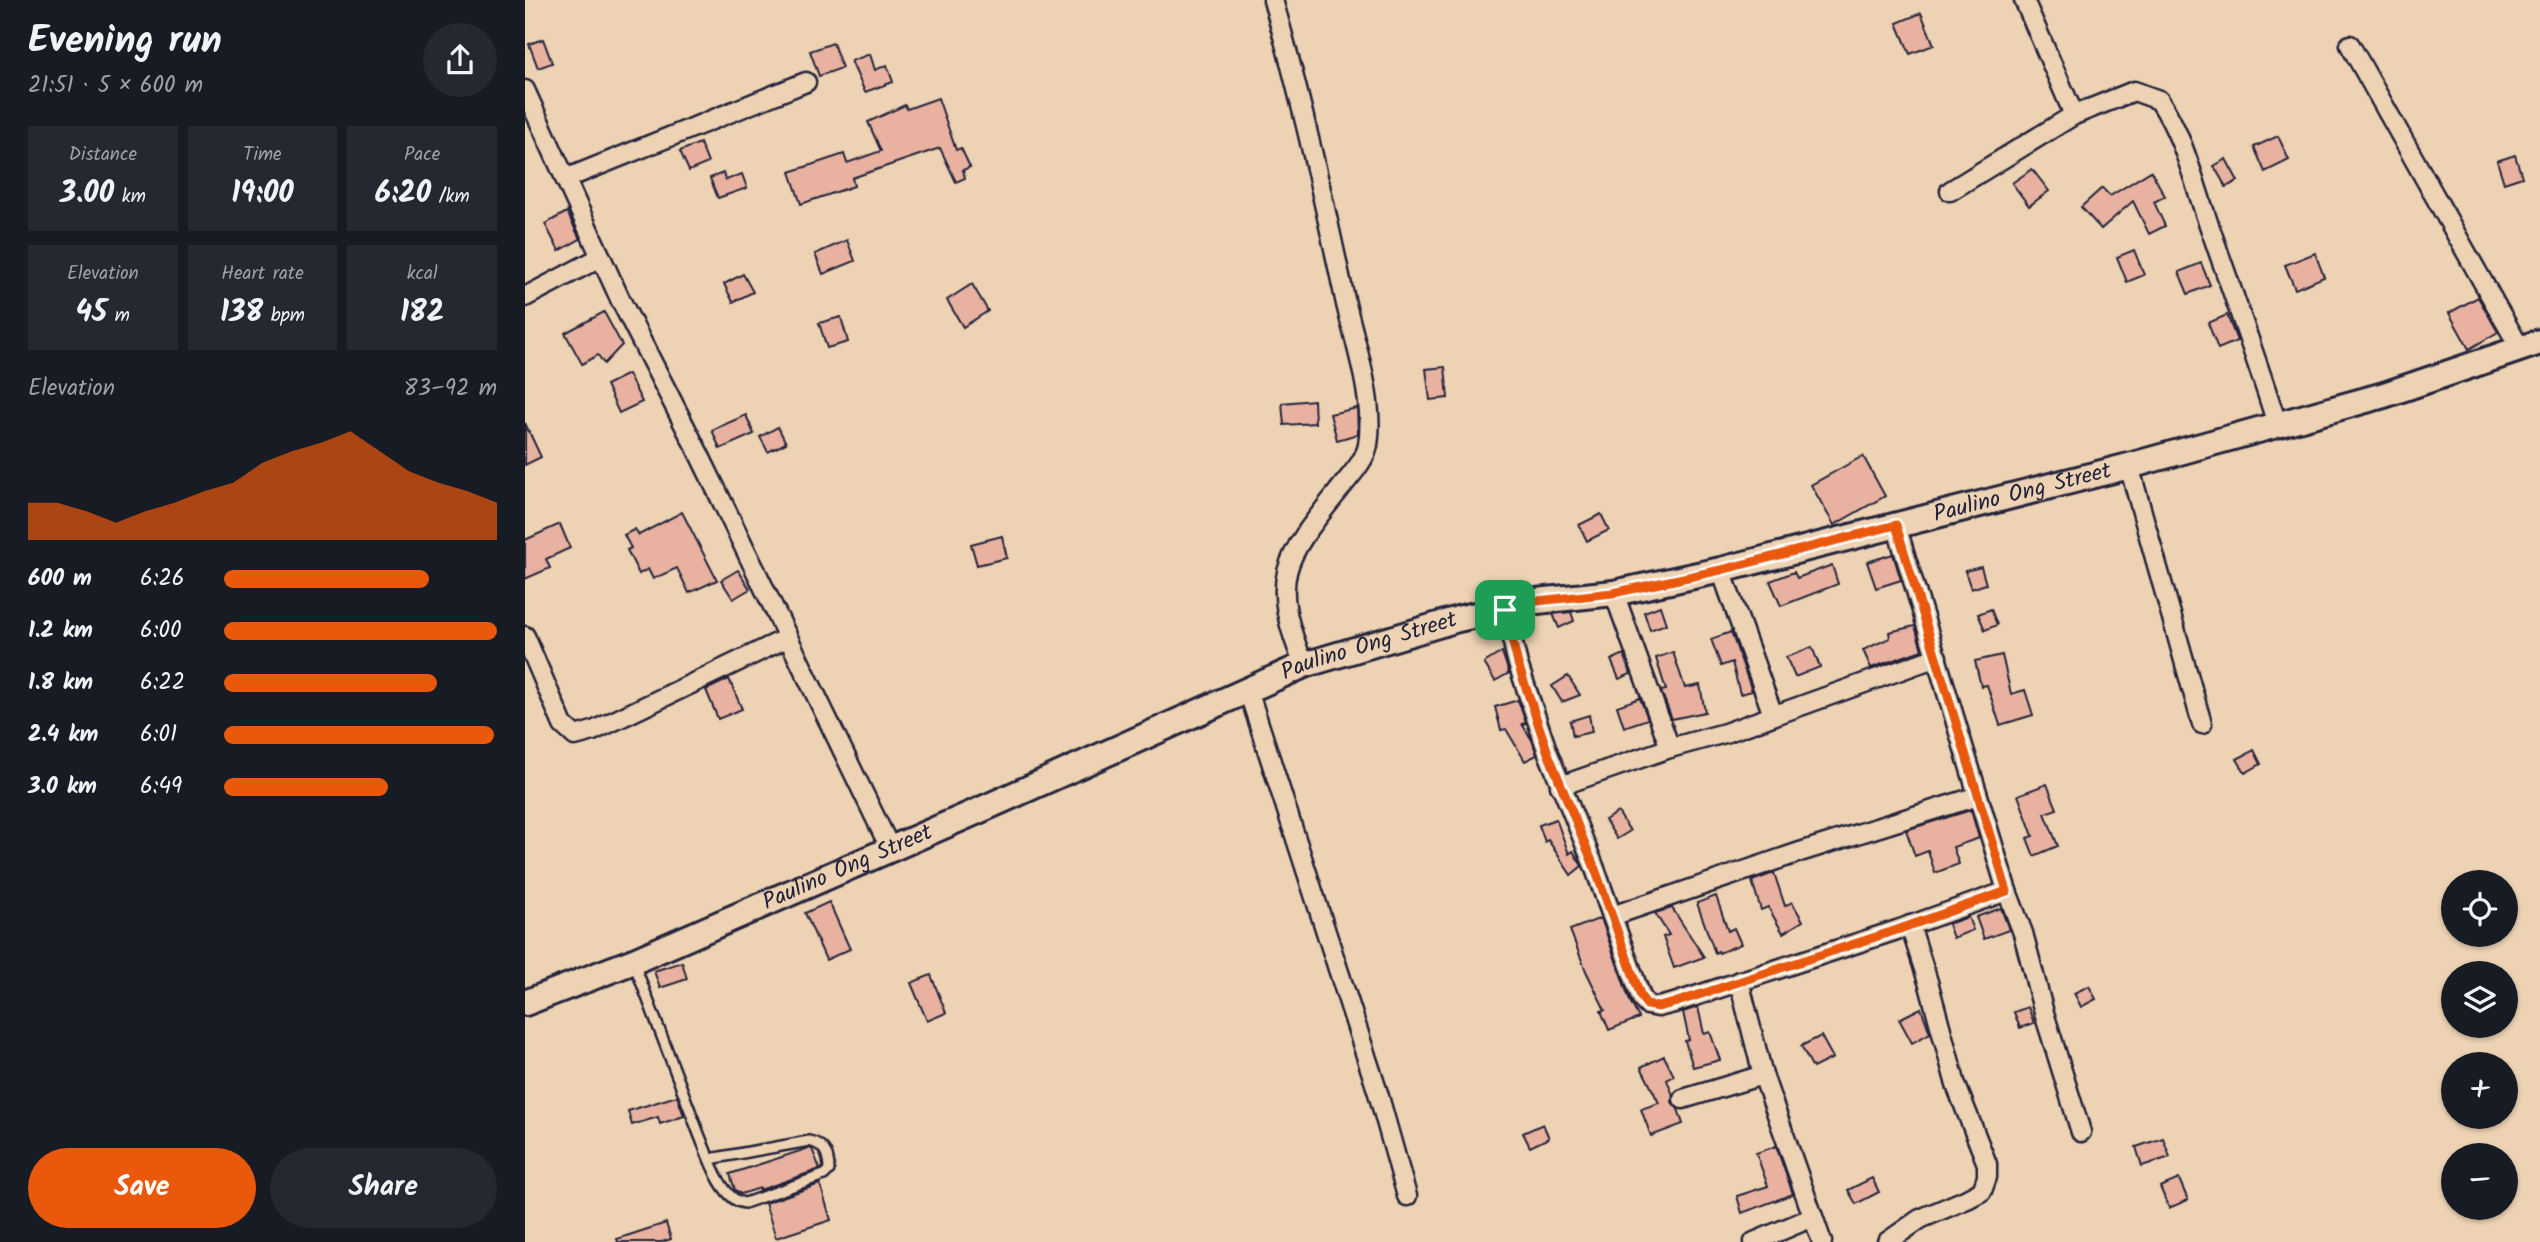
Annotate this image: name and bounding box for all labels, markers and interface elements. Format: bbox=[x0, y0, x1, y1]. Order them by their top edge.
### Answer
text: Evening run bbox=[28, 12, 222, 72]
button: share bbox=[423, 23, 497, 97]
text: 21:51 · 5 × 600 m bbox=[28, 68, 203, 104]
text: Distance bbox=[69, 140, 137, 170]
text: Time bbox=[243, 140, 282, 170]
text: Pace bbox=[404, 140, 440, 170]
text: 3.00 bbox=[60, 170, 114, 218]
text: 19:00 bbox=[231, 170, 294, 218]
text: 6:20 bbox=[375, 170, 431, 218]
text: km bbox=[114, 182, 146, 212]
text: /km bbox=[431, 182, 470, 212]
text: Elevation bbox=[67, 259, 139, 289]
text: Heart rate bbox=[221, 259, 304, 289]
text: kcal bbox=[407, 259, 438, 289]
text: 45 bbox=[76, 289, 107, 337]
text: 138 bbox=[220, 289, 263, 337]
text: 182 bbox=[400, 289, 444, 337]
text: m bbox=[107, 301, 130, 331]
text: bpm bbox=[263, 301, 305, 331]
text: Elevation bbox=[28, 371, 115, 407]
text: 83–92 m bbox=[404, 371, 497, 407]
street label: Paulino Ong Street bbox=[1930, 453, 2116, 533]
text: 600 m bbox=[28, 561, 92, 597]
text: 6:26 bbox=[140, 561, 185, 597]
pin bbox=[1475, 580, 1535, 640]
icon: arrive bbox=[1486, 591, 1524, 629]
street label: Paulino Ong Street bbox=[1275, 602, 1462, 691]
text: 1.2 km bbox=[28, 613, 93, 649]
text: 6:00 bbox=[140, 613, 181, 649]
text: 1.8 km bbox=[28, 665, 93, 701]
text: 6:22 bbox=[140, 665, 185, 701]
text: 2.4 km bbox=[28, 717, 98, 753]
text: 6:01 bbox=[140, 717, 177, 753]
text: 3.0 km bbox=[28, 769, 97, 805]
text: 6:49 bbox=[140, 769, 182, 805]
street label: Paulino Ong Street bbox=[757, 814, 940, 921]
map controls bbox=[2441, 870, 2518, 1220]
button: locate bbox=[2441, 870, 2518, 947]
button: layers bbox=[2441, 961, 2518, 1038]
button: + bbox=[2441, 1052, 2518, 1129]
button: − bbox=[2441, 1143, 2518, 1220]
button: Save bbox=[28, 1148, 256, 1228]
button: Share bbox=[270, 1148, 497, 1228]

